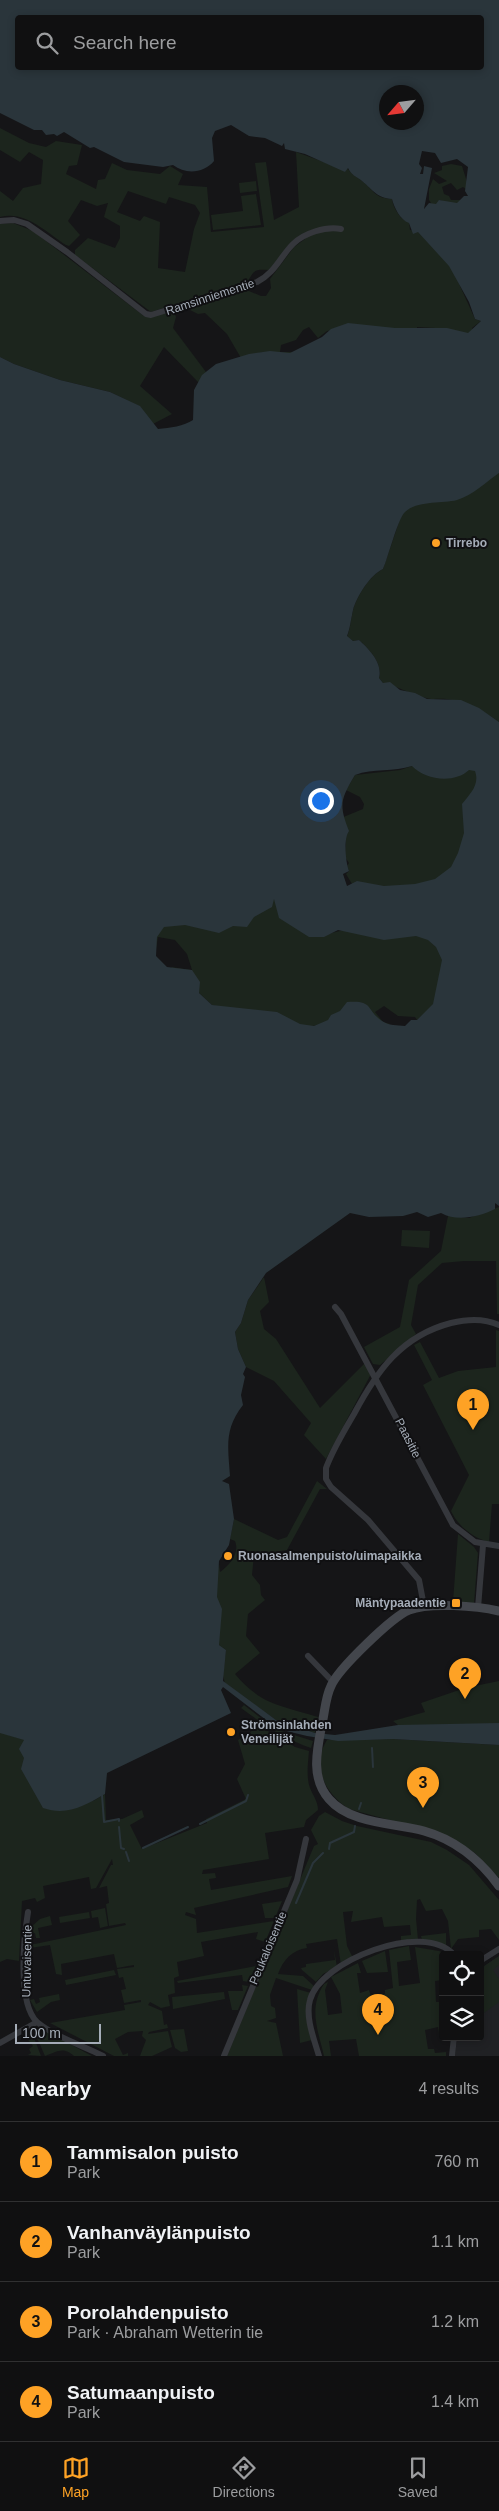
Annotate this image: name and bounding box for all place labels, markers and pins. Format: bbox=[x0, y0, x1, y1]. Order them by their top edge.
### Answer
place label: Tirrebo bbox=[446, 536, 487, 550]
marker: Tirrebo bbox=[430, 537, 442, 549]
pin: 1 bbox=[457, 1389, 489, 1430]
place label: Ruonasalmenpuisto/uimapaikka bbox=[238, 1549, 422, 1563]
marker: Ruonasalmenpuisto/uimapaikka bbox=[222, 1550, 234, 1562]
place label: Mäntypaadentie bbox=[355, 1596, 446, 1610]
marker: Mäntypaadentie bbox=[450, 1597, 462, 1609]
pin: 2 bbox=[449, 1658, 481, 1699]
place label: Strömsinlahden Veneilijät bbox=[241, 1718, 332, 1746]
marker: Strömsinlahden Veneilijät bbox=[225, 1726, 237, 1738]
pin: 3 bbox=[407, 1767, 439, 1808]
pin: 4 bbox=[362, 1994, 394, 2035]

